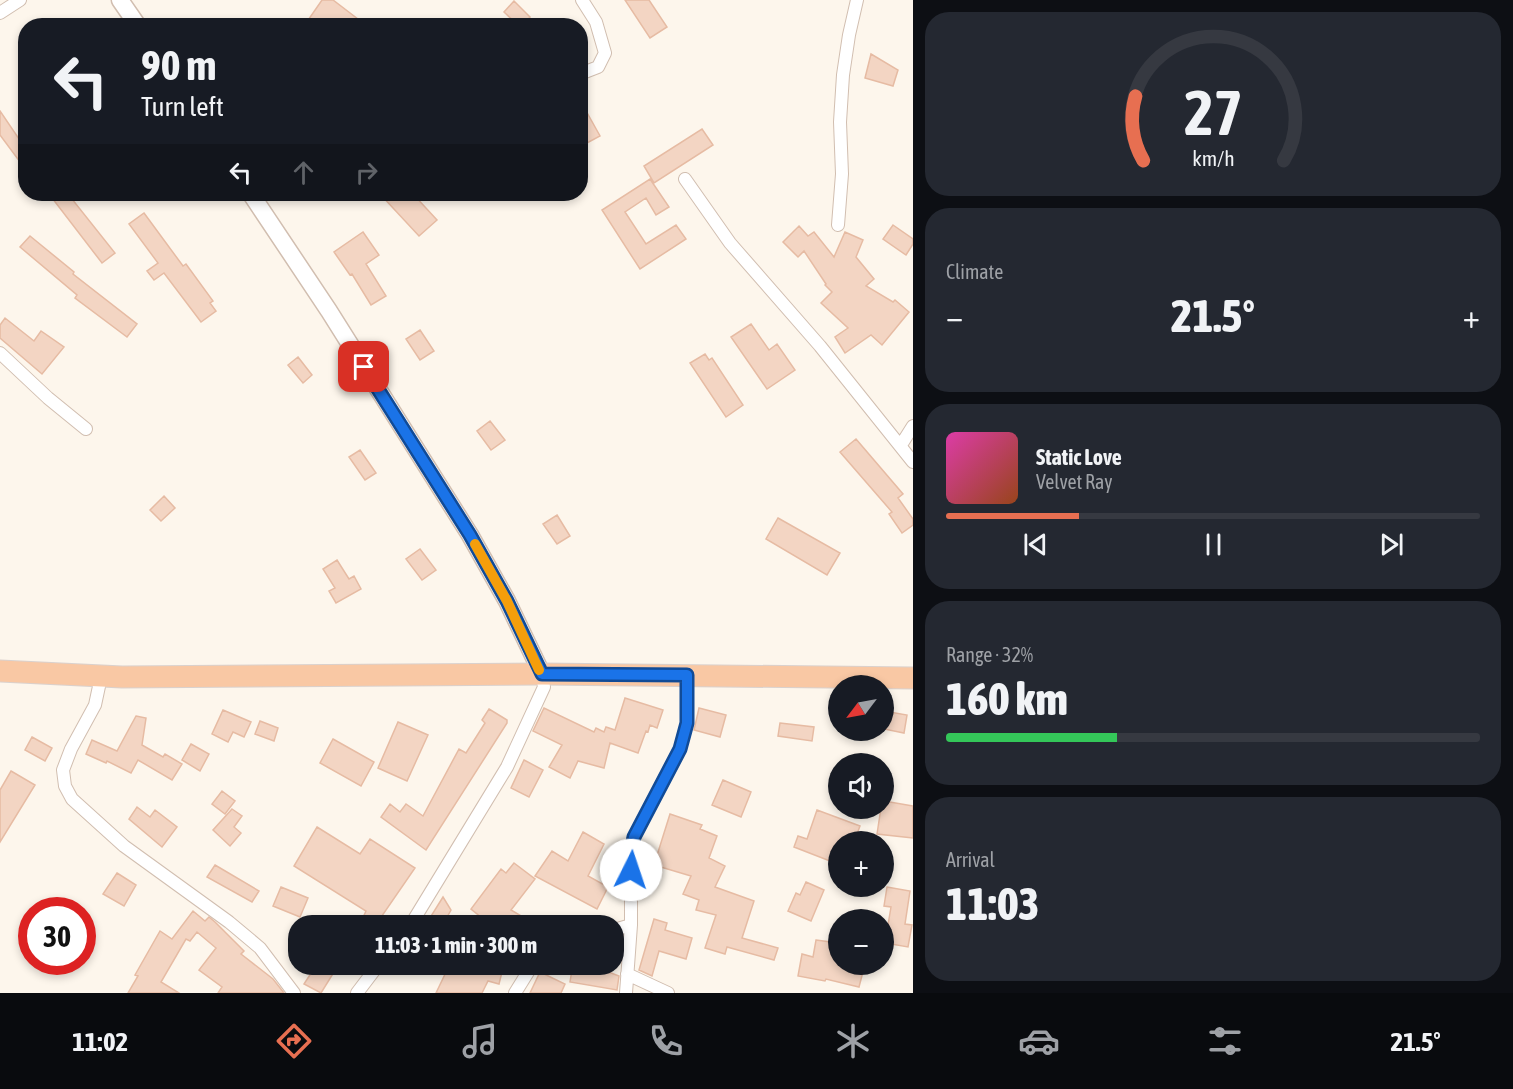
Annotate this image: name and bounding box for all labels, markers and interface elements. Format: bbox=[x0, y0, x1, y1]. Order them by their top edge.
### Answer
text: 90 m bbox=[141, 41, 216, 89]
icon: left bbox=[42, 42, 120, 120]
text: 27 bbox=[1184, 77, 1242, 148]
text: Turn left bbox=[141, 91, 224, 122]
text: km/h bbox=[1192, 146, 1234, 171]
icon: left bbox=[224, 156, 257, 189]
icon: ahead bbox=[287, 156, 320, 189]
icon: right bbox=[350, 156, 383, 189]
text: Climate bbox=[946, 260, 1003, 283]
text: 21.5° bbox=[1171, 290, 1255, 342]
text: − bbox=[946, 297, 963, 335]
text: + bbox=[1463, 297, 1480, 335]
pin bbox=[338, 341, 389, 392]
icon: arrive bbox=[347, 350, 380, 383]
text: Static Love bbox=[1036, 444, 1122, 470]
text: Velvet Ray bbox=[1036, 470, 1113, 493]
icon: previous bbox=[1019, 528, 1052, 561]
icon: pause bbox=[1197, 528, 1230, 561]
icon: next bbox=[1375, 528, 1408, 561]
text: Range · 32% bbox=[946, 643, 1033, 666]
text: 160 km bbox=[946, 673, 1068, 725]
north arrow bbox=[828, 675, 894, 741]
map controls bbox=[828, 675, 894, 975]
button: sound bbox=[828, 753, 894, 819]
button: + bbox=[828, 831, 894, 897]
position arrow bbox=[599, 838, 663, 902]
text: Arrival bbox=[946, 848, 995, 871]
text: 11:03 bbox=[946, 878, 1040, 930]
speed limit sign: 30 bbox=[18, 897, 96, 975]
button: − bbox=[828, 909, 894, 975]
text: 11:03 · 1 min · 300 m bbox=[375, 932, 537, 958]
icon: directions bbox=[273, 1020, 315, 1062]
icon: music bbox=[459, 1020, 501, 1062]
icon: phone bbox=[645, 1020, 687, 1062]
icon: climate bbox=[832, 1020, 874, 1062]
icon: car bbox=[1018, 1020, 1060, 1062]
icon: filters bbox=[1204, 1020, 1246, 1062]
text: 11:02 bbox=[72, 1026, 128, 1057]
text: 21.5° bbox=[1390, 1026, 1441, 1057]

